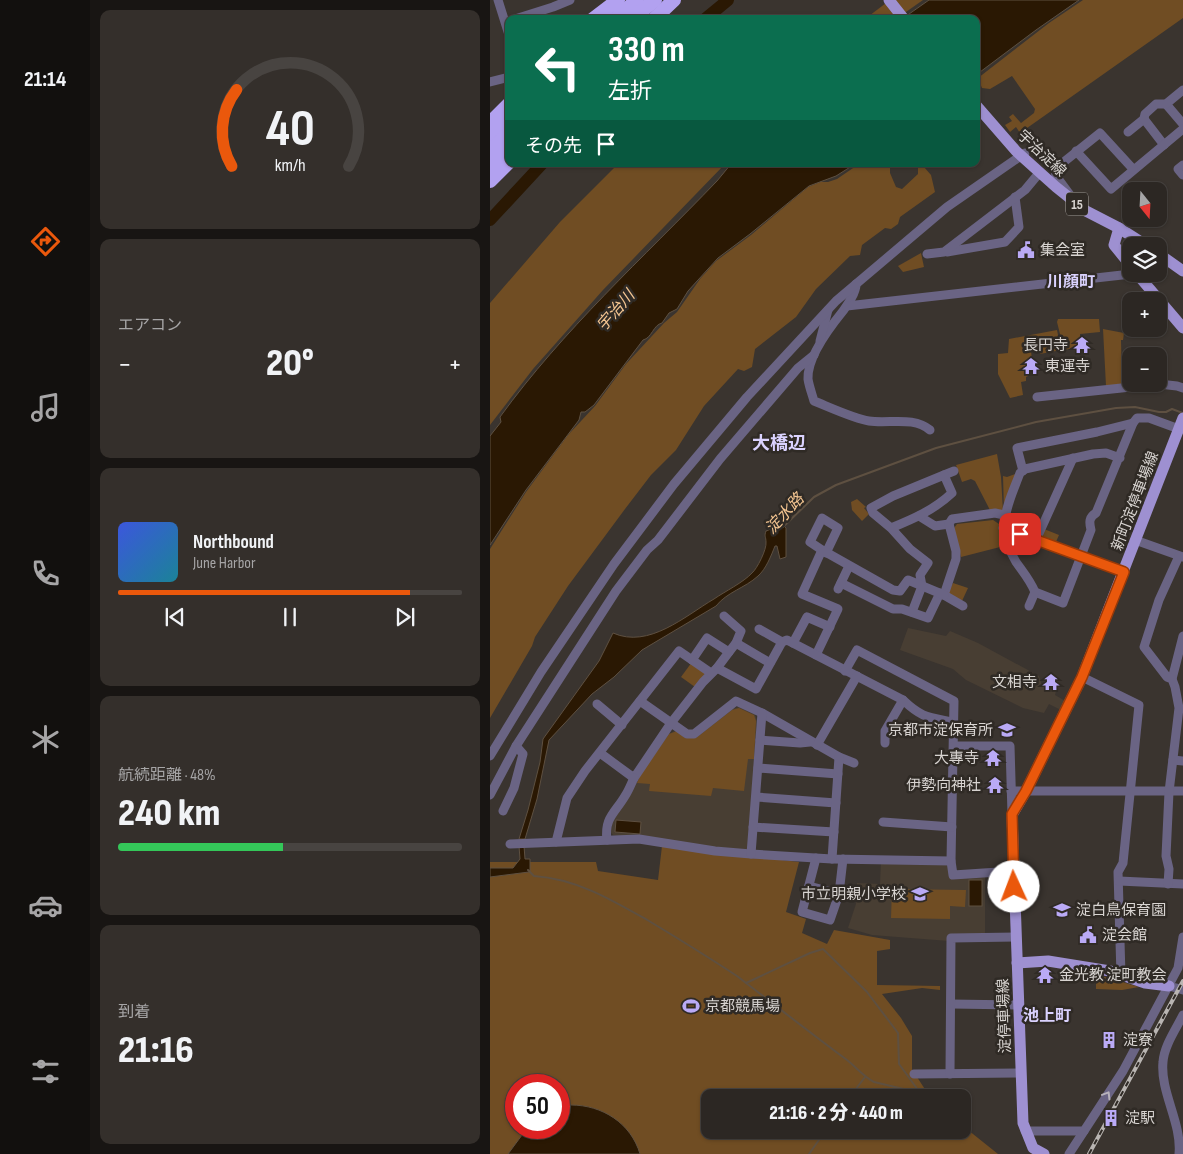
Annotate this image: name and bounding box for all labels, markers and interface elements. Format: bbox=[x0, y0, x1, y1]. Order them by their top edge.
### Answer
text: 330 m bbox=[608, 29, 685, 72]
icon: left bbox=[525, 35, 590, 100]
text: 21:14 bbox=[24, 66, 66, 93]
text: 左折 bbox=[608, 78, 652, 105]
text: 40 bbox=[266, 98, 314, 161]
street label: 宇治淀線 bbox=[1013, 126, 1070, 181]
icon: arrive bbox=[592, 130, 620, 158]
text: その先 bbox=[525, 135, 582, 158]
text: km/h bbox=[275, 155, 305, 176]
north arrow bbox=[1122, 182, 1168, 228]
map controls bbox=[1122, 182, 1167, 392]
road number: 15 bbox=[1066, 192, 1088, 215]
icon: directions bbox=[28, 224, 63, 259]
button: layers bbox=[1122, 237, 1167, 282]
public building icon: 集会室 bbox=[1016, 240, 1036, 260]
place label: 集会室 bbox=[1040, 241, 1085, 260]
district label: 川顔町 bbox=[1047, 273, 1095, 292]
water label: 宇治川 bbox=[593, 285, 640, 335]
button: + bbox=[1122, 292, 1167, 337]
text: エアコン bbox=[118, 316, 182, 335]
temple icon: 長円寺 bbox=[1072, 335, 1092, 355]
place label: 長円寺 bbox=[1023, 336, 1068, 355]
text: 20° bbox=[266, 341, 314, 386]
button: − bbox=[1122, 347, 1167, 392]
text: − bbox=[118, 348, 132, 381]
text: + bbox=[448, 348, 462, 381]
temple icon: 東運寺 bbox=[1021, 356, 1041, 376]
place label: 東運寺 bbox=[1045, 357, 1090, 376]
icon: music bbox=[28, 390, 63, 425]
district label: 大橋辺 bbox=[752, 433, 806, 454]
street label: 新町淀停車場線 bbox=[1108, 449, 1163, 554]
water label: 淀水路 bbox=[762, 489, 810, 538]
pin bbox=[999, 513, 1041, 555]
icon: arrive bbox=[1006, 520, 1034, 548]
text: Northbound bbox=[193, 531, 274, 554]
text: June Harbor bbox=[193, 554, 256, 573]
icon: phone bbox=[28, 556, 63, 591]
icon: previous bbox=[161, 603, 189, 631]
icon: pause bbox=[276, 603, 304, 631]
icon: next bbox=[391, 603, 419, 631]
temple icon: 文相寺 bbox=[1041, 672, 1061, 692]
place label: 文相寺 bbox=[992, 673, 1037, 692]
school or university icon: 京都市淀保育所 bbox=[997, 720, 1017, 740]
place label: 京都市淀保育所 bbox=[888, 721, 993, 740]
icon: climate bbox=[28, 722, 63, 757]
temple icon: 大專寺 bbox=[983, 748, 1003, 768]
place label: 大專寺 bbox=[934, 749, 979, 768]
text: 航続距離 · 48% bbox=[118, 766, 216, 785]
temple icon: 伊勢向神社 bbox=[985, 775, 1005, 795]
place label: 伊勢向神社 bbox=[906, 776, 981, 795]
text: 240 km bbox=[118, 791, 220, 836]
position arrow bbox=[987, 860, 1039, 912]
school or university icon: 市立明親小学校 bbox=[910, 884, 930, 904]
place label: 市立明親小学校 bbox=[801, 885, 906, 904]
icon: car bbox=[28, 888, 63, 923]
school or university icon: 淀白鳥保育園 bbox=[1052, 900, 1072, 920]
place label: 淀白鳥保育園 bbox=[1076, 901, 1166, 920]
public building icon: 淀会館 bbox=[1078, 925, 1098, 945]
place label: 淀会館 bbox=[1102, 926, 1147, 945]
temple icon: 金光教 淀町教会 bbox=[1035, 965, 1055, 985]
place label: 金光教 淀町教会 bbox=[1059, 966, 1166, 985]
street label: 淀停車場線 bbox=[994, 978, 1015, 1054]
sports icon: 京都競馬場 bbox=[681, 996, 701, 1016]
place label: 京都競馬場 bbox=[705, 997, 780, 1016]
text: 到着 bbox=[118, 1003, 150, 1022]
district label: 池上町 bbox=[1023, 1007, 1071, 1026]
text: 21:16 bbox=[118, 1028, 194, 1073]
building icon: 淀寮 bbox=[1099, 1030, 1119, 1050]
place label: 淀寮 bbox=[1123, 1031, 1153, 1050]
icon: filters bbox=[28, 1054, 63, 1089]
speed limit sign: 50 bbox=[505, 1074, 570, 1139]
one-way arrow bbox=[1101, 1092, 1111, 1101]
text: 21:16 · 2 分 · 440 m bbox=[769, 1102, 903, 1125]
building icon: 淀駅 bbox=[1101, 1108, 1121, 1128]
place label: 淀駅 bbox=[1125, 1109, 1155, 1128]

